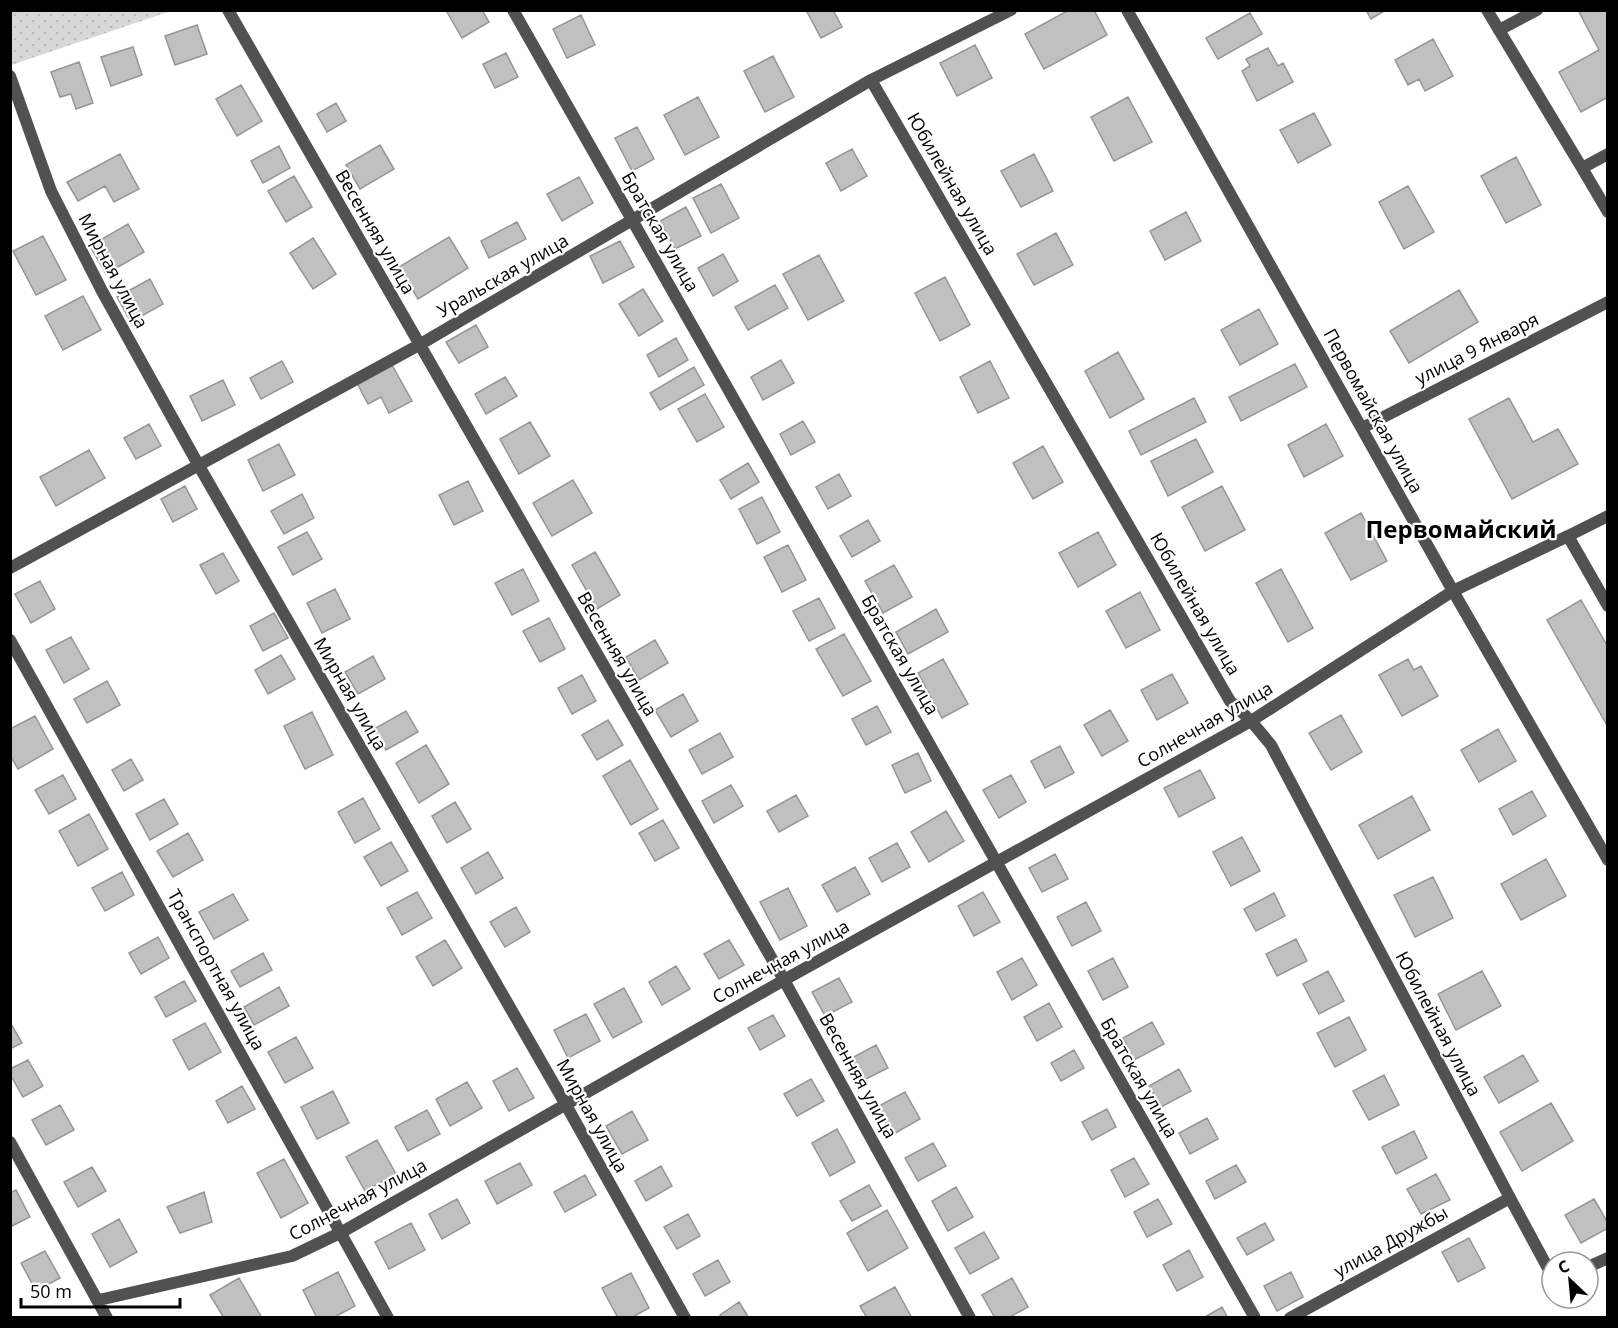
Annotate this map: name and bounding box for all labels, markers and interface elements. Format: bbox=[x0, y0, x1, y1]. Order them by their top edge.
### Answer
street label: Юбилейная улица bbox=[902, 108, 1003, 259]
street label: Весенняя улица bbox=[331, 165, 421, 298]
street label: Братская улица bbox=[617, 167, 705, 296]
street label: Мирная улица bbox=[74, 209, 154, 332]
street label: Уральская улица bbox=[433, 228, 572, 322]
street label: улица 9 Января bbox=[1411, 307, 1542, 390]
street label: Первомайская улица bbox=[1319, 324, 1429, 497]
district label: Первомайский bbox=[1365, 512, 1557, 545]
street label: Юбилейная улица bbox=[1145, 528, 1246, 679]
street label: Весенняя улица bbox=[573, 587, 663, 720]
street label: Братская улица bbox=[857, 590, 945, 719]
street label: Мирная улица bbox=[309, 633, 393, 754]
street label: Солнечная улица bbox=[1132, 675, 1277, 773]
street label: Транспортная улица bbox=[163, 885, 271, 1054]
street label: Солнечная улица bbox=[708, 914, 853, 1009]
street label: Юбилейная улица bbox=[1391, 947, 1487, 1100]
street label: Весенняя улица bbox=[814, 1009, 903, 1143]
street label: Братская улица bbox=[1096, 1013, 1184, 1142]
street label: Мирная улица bbox=[552, 1054, 634, 1177]
street label: Солнечная улица bbox=[284, 1153, 431, 1246]
street label: улица Дружбы bbox=[1329, 1200, 1452, 1282]
north arrow bbox=[1540, 1250, 1600, 1310]
text: С bbox=[1554, 1254, 1573, 1279]
scale bar bbox=[21, 1271, 180, 1309]
text: 50 m bbox=[30, 1279, 72, 1303]

